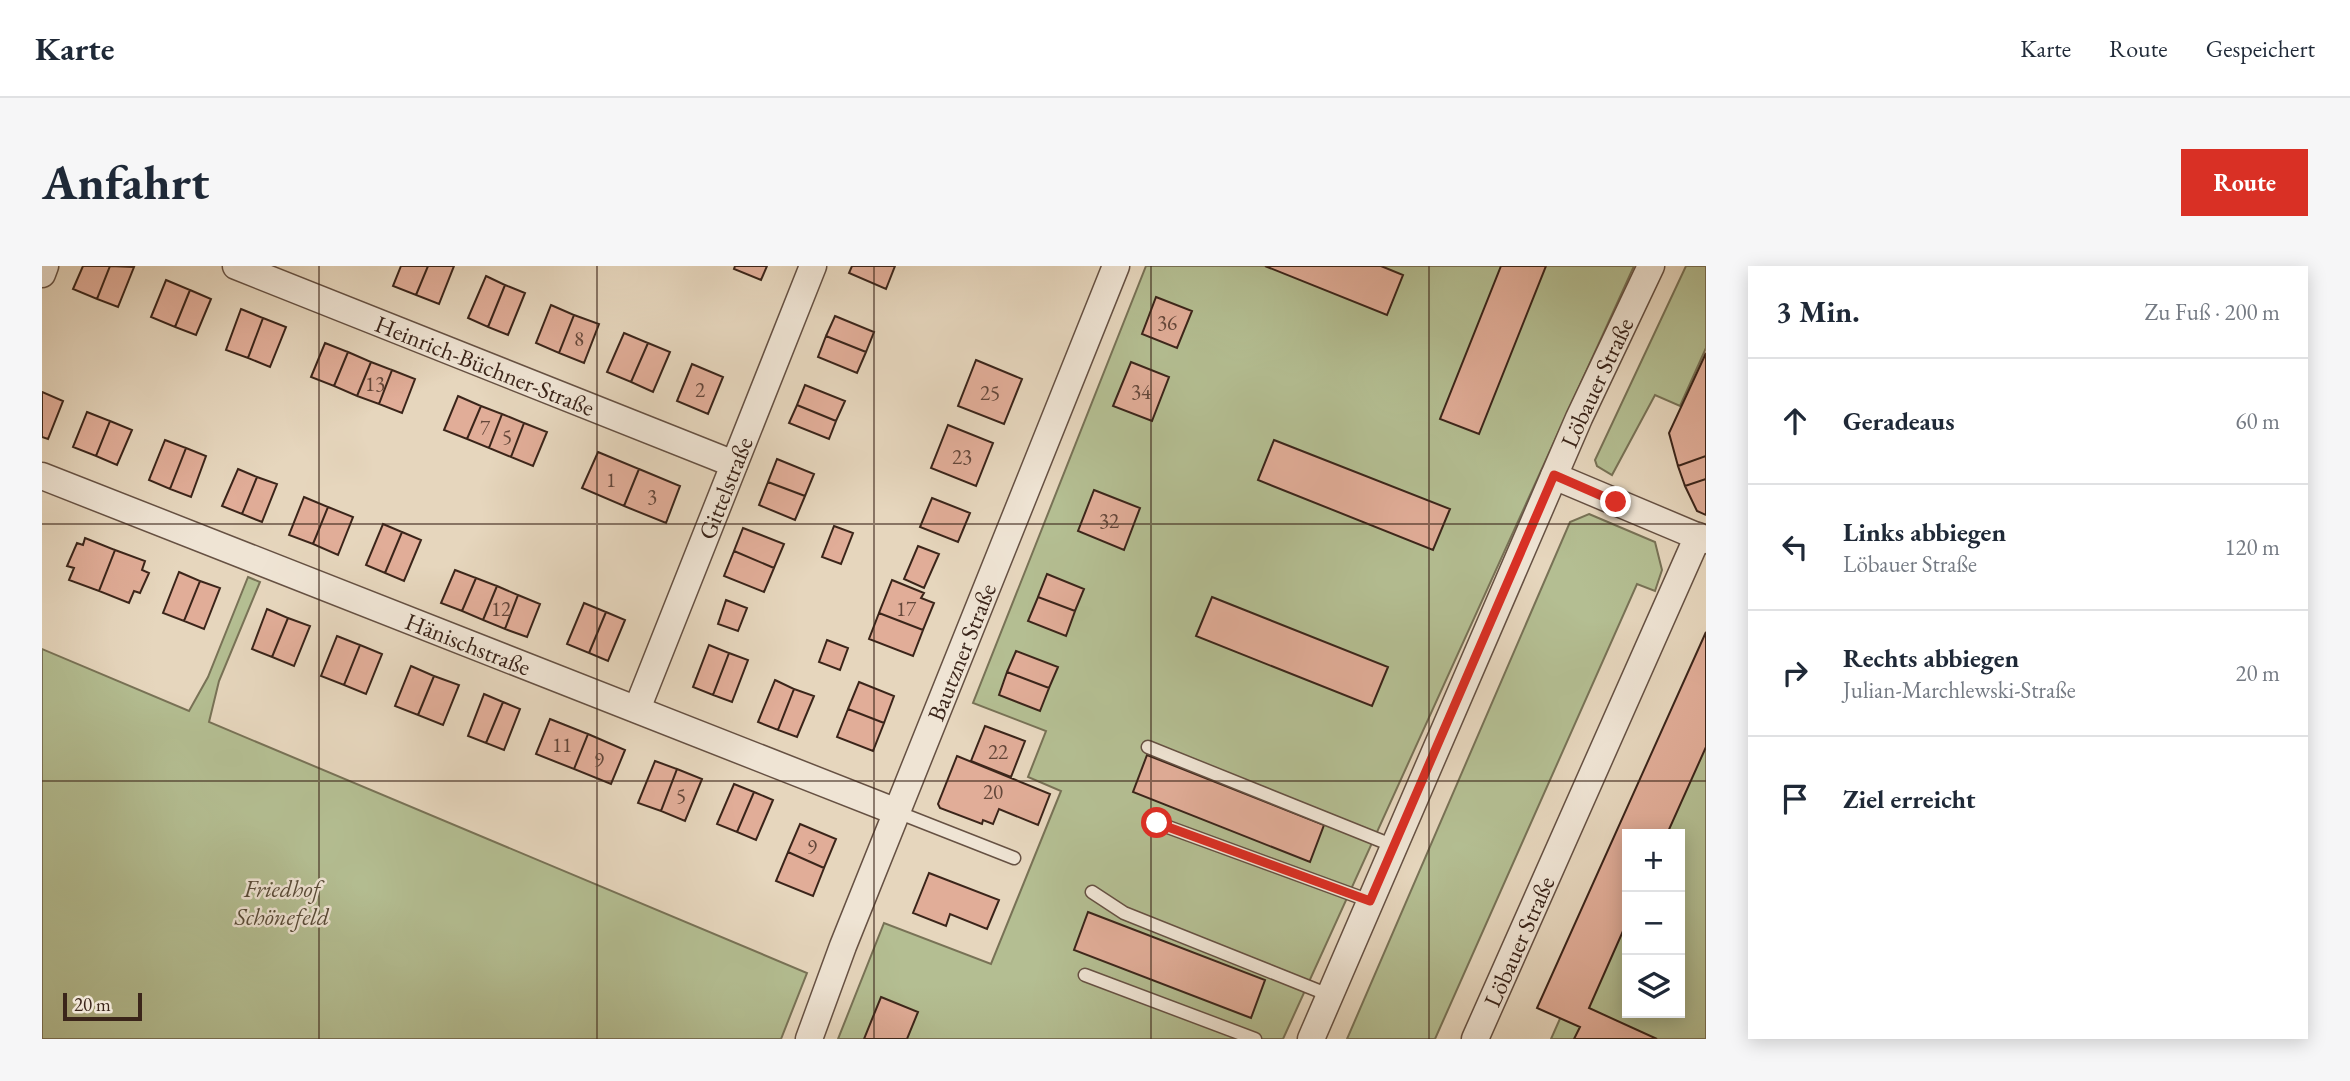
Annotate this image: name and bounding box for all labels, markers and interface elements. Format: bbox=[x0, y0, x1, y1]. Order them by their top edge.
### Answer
text: Karte bbox=[35, 27, 114, 70]
text: Karte bbox=[2020, 33, 2071, 64]
text: Route bbox=[2109, 33, 2168, 64]
text: Gespeichert bbox=[2206, 33, 2315, 64]
button: Route bbox=[2181, 149, 2308, 216]
text: Anfahrt bbox=[42, 150, 209, 214]
text: 3 Min. bbox=[1776, 292, 1860, 331]
text: Zu Fuß · 200 m bbox=[2145, 297, 2280, 327]
street label: Heinrich-Büchner-Straße bbox=[371, 307, 599, 423]
house number: 36 bbox=[1157, 309, 1177, 336]
street label: Löbauer Straße bbox=[1553, 312, 1640, 452]
house number: 8 bbox=[574, 325, 584, 352]
house number: 13 bbox=[365, 370, 385, 397]
house number: 2 bbox=[695, 376, 705, 403]
house number: 34 bbox=[1131, 378, 1152, 405]
house number: 25 bbox=[980, 379, 1000, 406]
icon: ahead bbox=[1776, 402, 1814, 440]
text: Geradeaus bbox=[1843, 404, 1955, 438]
text: 60 m bbox=[2235, 406, 2280, 436]
house number: 7 bbox=[480, 414, 491, 441]
house number: 5 bbox=[502, 423, 512, 450]
street label: Gittelstraße bbox=[691, 432, 759, 544]
house number: 23 bbox=[952, 443, 972, 470]
house number: 1 bbox=[606, 466, 616, 493]
house number: 3 bbox=[647, 483, 657, 510]
route end bbox=[1600, 486, 1631, 517]
house number: 32 bbox=[1099, 507, 1119, 534]
text: Links abbiegen bbox=[1843, 515, 2006, 549]
icon: left bbox=[1776, 528, 1814, 566]
text: 120 m bbox=[2224, 532, 2280, 562]
text: Löbauer Straße bbox=[1843, 549, 1977, 579]
street label: Bautzner Straße bbox=[920, 578, 1003, 725]
house number: 12 bbox=[491, 595, 511, 622]
house number: 17 bbox=[896, 595, 917, 622]
street label: Hänischstraße bbox=[401, 605, 535, 682]
text: Rechts abbiegen bbox=[1843, 641, 2019, 675]
icon: right bbox=[1776, 654, 1814, 692]
text: 20 m bbox=[2235, 658, 2280, 688]
text: Julian-Marchlewski-Straße bbox=[1843, 675, 2076, 705]
house number: 11 bbox=[552, 731, 572, 758]
house number: 22 bbox=[988, 738, 1008, 765]
house number: 9 bbox=[594, 746, 604, 773]
house number: 20 bbox=[983, 778, 1003, 805]
icon: arrive bbox=[1776, 780, 1814, 818]
house number: 5 bbox=[676, 782, 686, 809]
text: Ziel erreicht bbox=[1843, 782, 1975, 816]
route start bbox=[1141, 807, 1172, 838]
map controls bbox=[1622, 829, 1685, 1018]
button: + bbox=[1622, 829, 1685, 892]
house number: 9 bbox=[807, 833, 817, 860]
street label: Löbauer Straße bbox=[1476, 871, 1561, 1011]
park label: Friedhof Schönefeld bbox=[234, 873, 330, 932]
button: − bbox=[1622, 892, 1685, 955]
button: layers bbox=[1622, 955, 1685, 1018]
scale bar bbox=[63, 990, 142, 1022]
text: 20 m bbox=[74, 992, 111, 1017]

